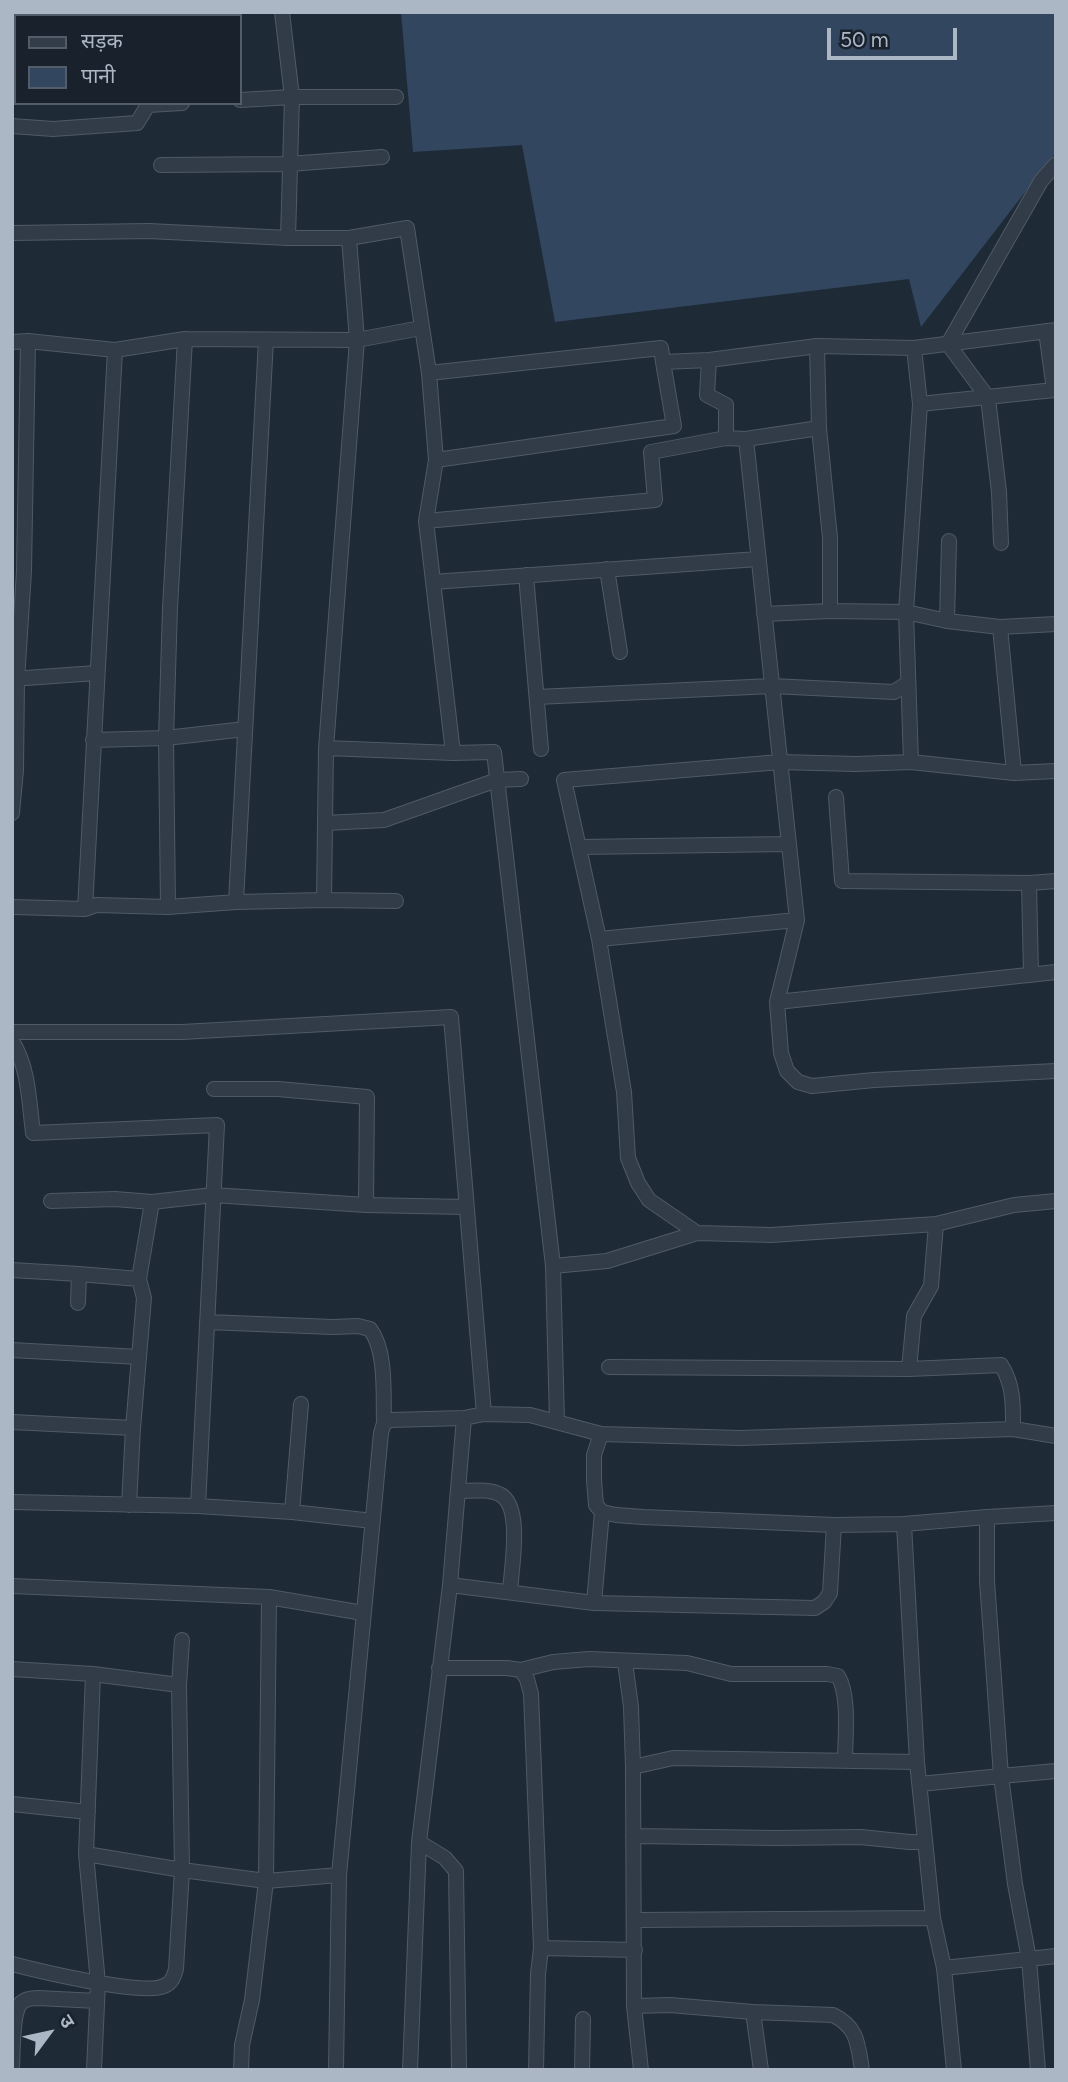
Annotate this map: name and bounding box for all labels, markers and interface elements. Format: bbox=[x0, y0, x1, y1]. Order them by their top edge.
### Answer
legend bbox=[14, 14, 242, 105]
scale bar bbox=[830, 14, 960, 58]
text: 50 m bbox=[840, 27, 889, 52]
text: सड़क bbox=[81, 28, 123, 53]
text: पानी bbox=[81, 63, 115, 88]
north arrow bbox=[14, 1998, 84, 2068]
text: उ bbox=[54, 2010, 80, 2032]

